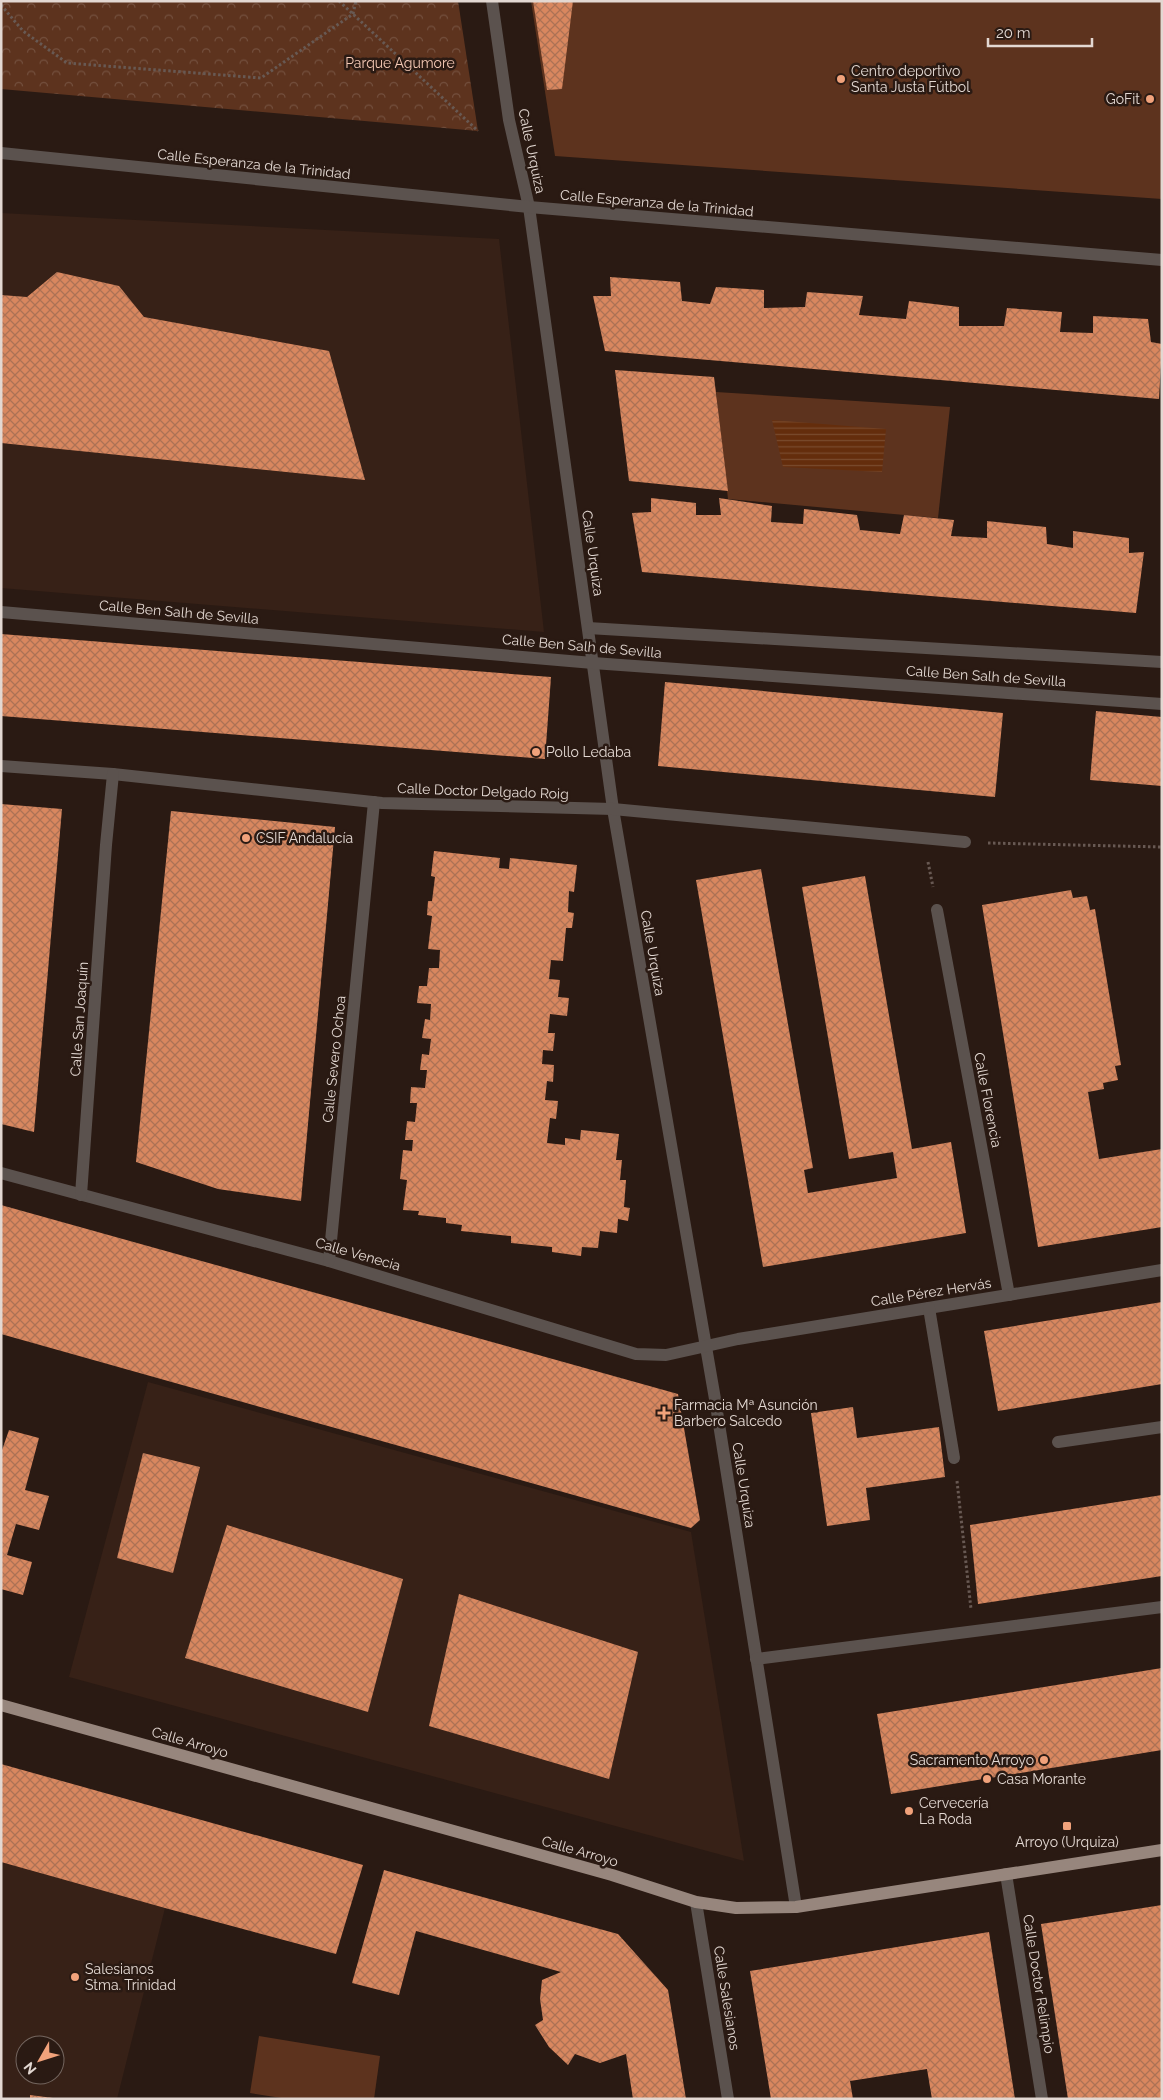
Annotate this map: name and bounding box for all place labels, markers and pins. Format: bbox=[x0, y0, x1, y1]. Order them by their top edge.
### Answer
place label: Centro deportivo Santa Justa Fútbol bbox=[851, 63, 970, 95]
marker: Centro deportivo Santa Justa Fútbol bbox=[835, 73, 847, 85]
place label: GoFit bbox=[1106, 91, 1140, 107]
marker: GoFit bbox=[1144, 93, 1156, 105]
place label: Pollo Ledaba bbox=[546, 744, 631, 760]
marker: Pollo Ledaba bbox=[530, 746, 542, 758]
place label: CSIF Andalucía bbox=[256, 830, 353, 846]
marker: CSIF Andalucía bbox=[240, 832, 252, 844]
place label: Farmacia Mª Asunción Barbero Salcedo bbox=[674, 1397, 818, 1429]
marker: Farmacia Mª Asunción Barbero Salcedo bbox=[658, 1407, 670, 1419]
place label: Sacramento Arroyo bbox=[910, 1752, 1034, 1768]
marker: Sacramento Arroyo bbox=[1038, 1754, 1050, 1766]
place label: Casa Morante bbox=[997, 1771, 1086, 1787]
marker: Casa Morante bbox=[981, 1773, 993, 1785]
place label: Cervecería La Roda bbox=[919, 1795, 989, 1827]
marker: Cervecería La Roda bbox=[903, 1805, 915, 1817]
marker: Arroyo (Urquiza) bbox=[1061, 1820, 1073, 1832]
place label: Arroyo (Urquiza) bbox=[1015, 1834, 1119, 1850]
place label: Salesianos Stma. Trinidad bbox=[85, 1961, 176, 1993]
marker: Salesianos Stma. Trinidad bbox=[69, 1971, 81, 1983]

